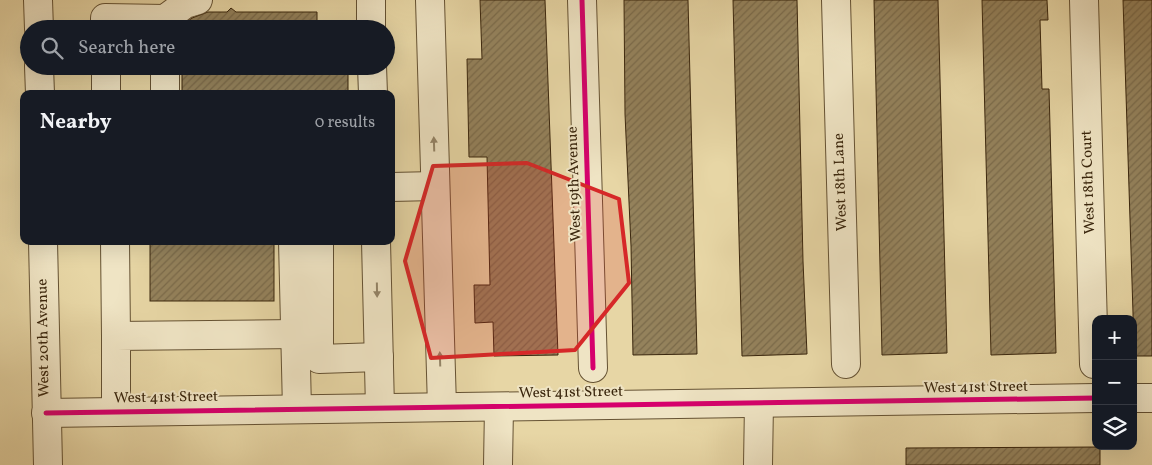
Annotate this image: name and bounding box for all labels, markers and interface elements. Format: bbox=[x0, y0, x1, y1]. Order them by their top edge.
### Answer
search box bbox=[20, 20, 395, 75]
icon: search bbox=[38, 34, 66, 62]
text: Search here bbox=[78, 35, 175, 61]
text: Nearby bbox=[40, 108, 111, 137]
text: 0 results bbox=[315, 112, 375, 134]
street label: West 19th Avenue bbox=[562, 126, 588, 242]
street label: West 18th Court bbox=[1077, 130, 1101, 234]
street label: West 18th Lane bbox=[829, 133, 853, 231]
one-way arrow bbox=[430, 135, 438, 151]
street label: West 20th Avenue bbox=[32, 278, 56, 398]
one-way arrow bbox=[373, 282, 381, 298]
map controls bbox=[1092, 315, 1137, 450]
button: + bbox=[1092, 315, 1137, 360]
one-way arrow bbox=[436, 350, 444, 366]
button: − bbox=[1092, 360, 1137, 405]
street label: West 41st Street bbox=[924, 377, 1028, 399]
street label: West 41st Street bbox=[519, 382, 623, 404]
street label: West 41st Street bbox=[114, 387, 218, 409]
button: layers bbox=[1092, 405, 1137, 450]

